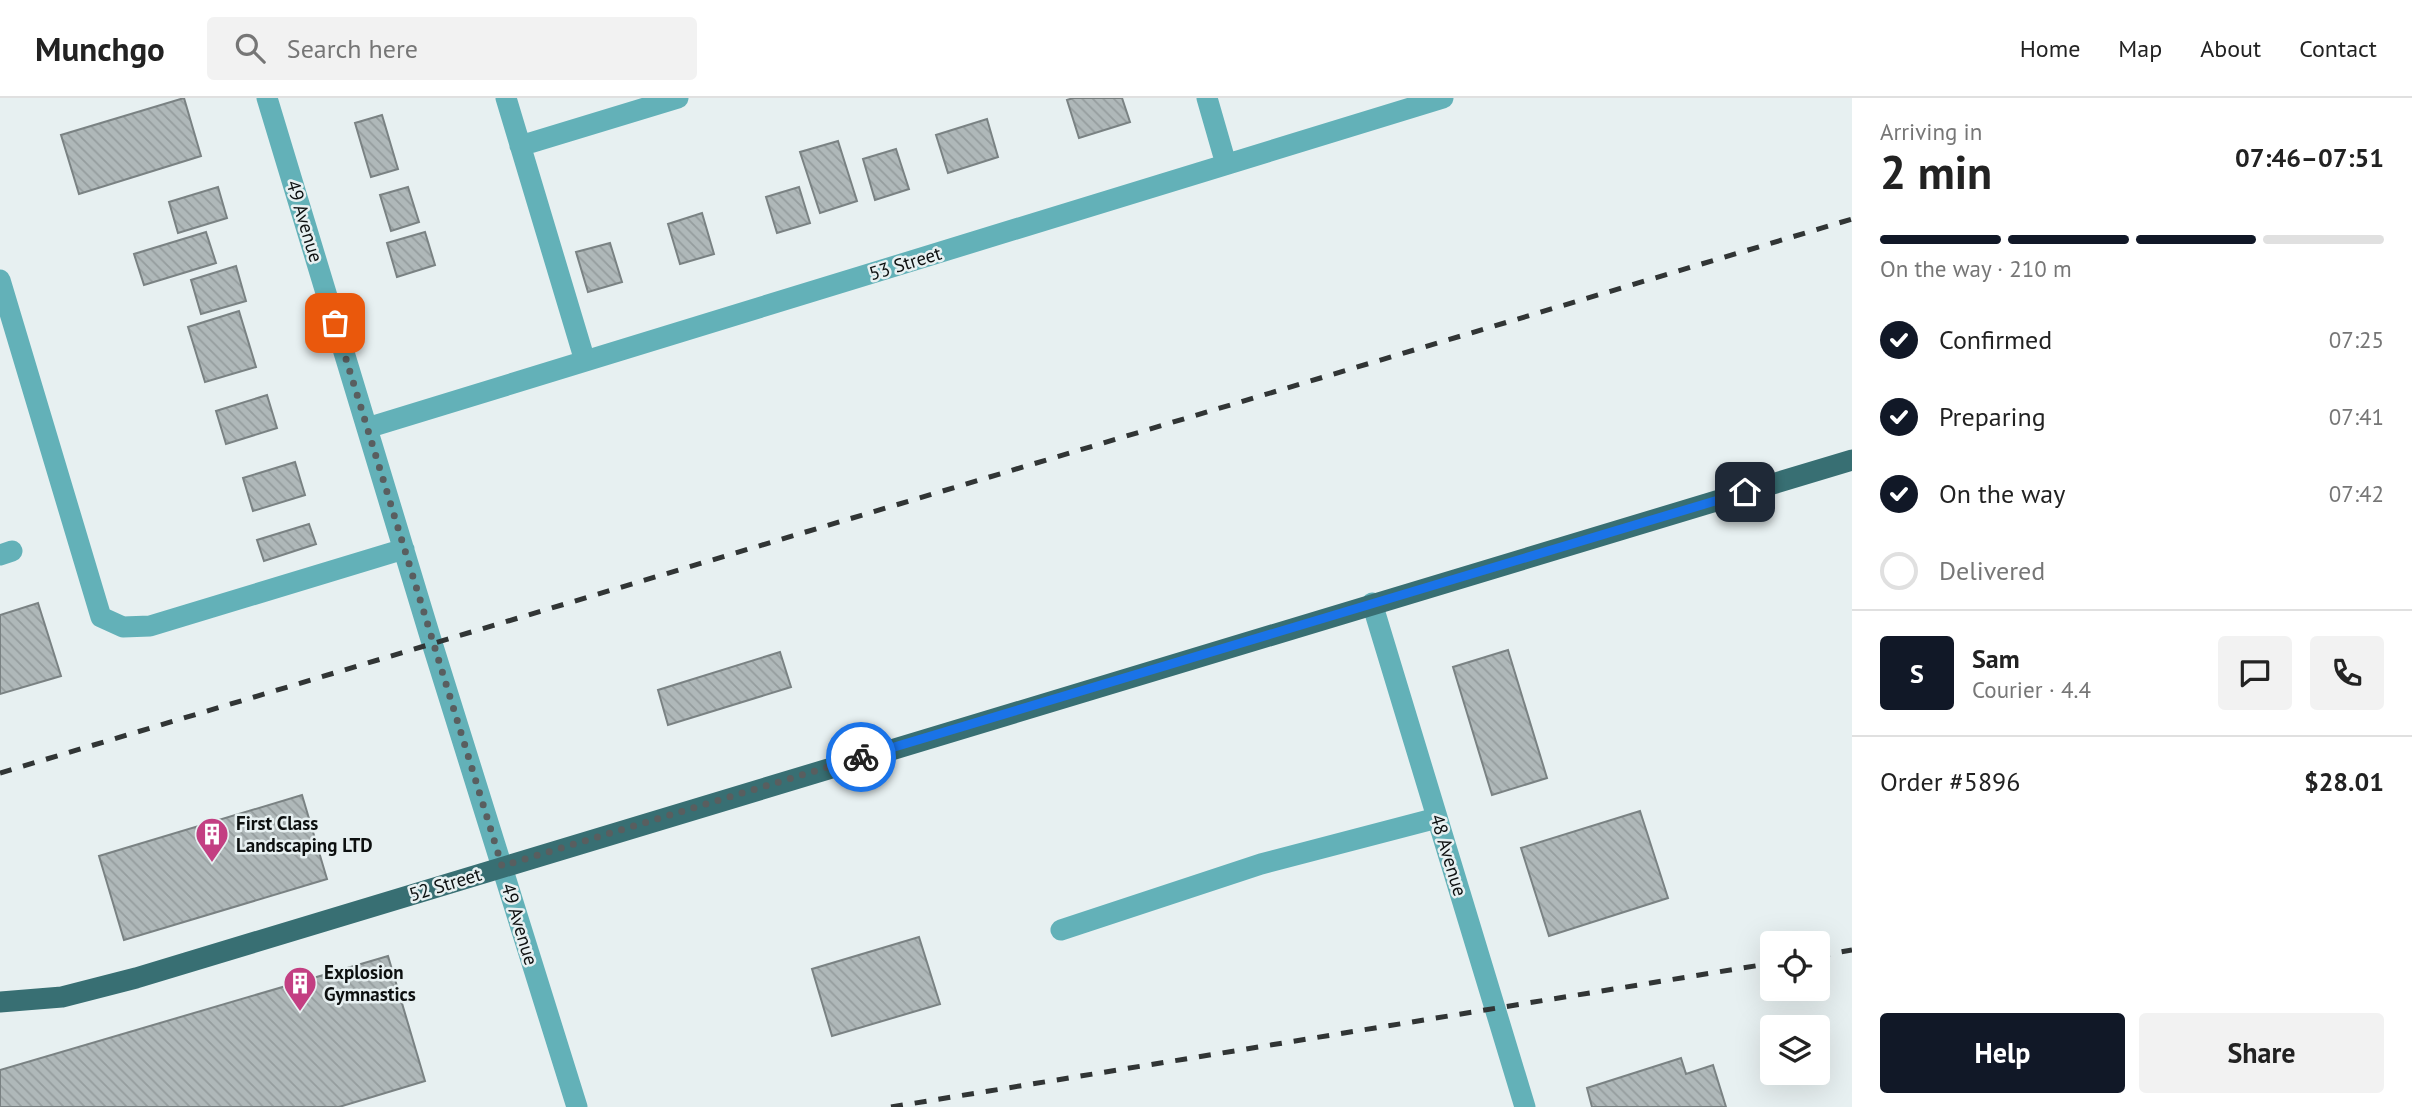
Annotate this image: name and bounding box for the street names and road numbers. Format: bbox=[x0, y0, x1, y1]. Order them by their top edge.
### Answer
street label: 49 Avenue bbox=[281, 177, 329, 265]
street label: 53 Street bbox=[866, 240, 945, 285]
street label: 48 Avenue bbox=[1425, 811, 1473, 899]
street label: 52 Street bbox=[406, 861, 485, 906]
street label: 49 Avenue bbox=[496, 880, 544, 968]

